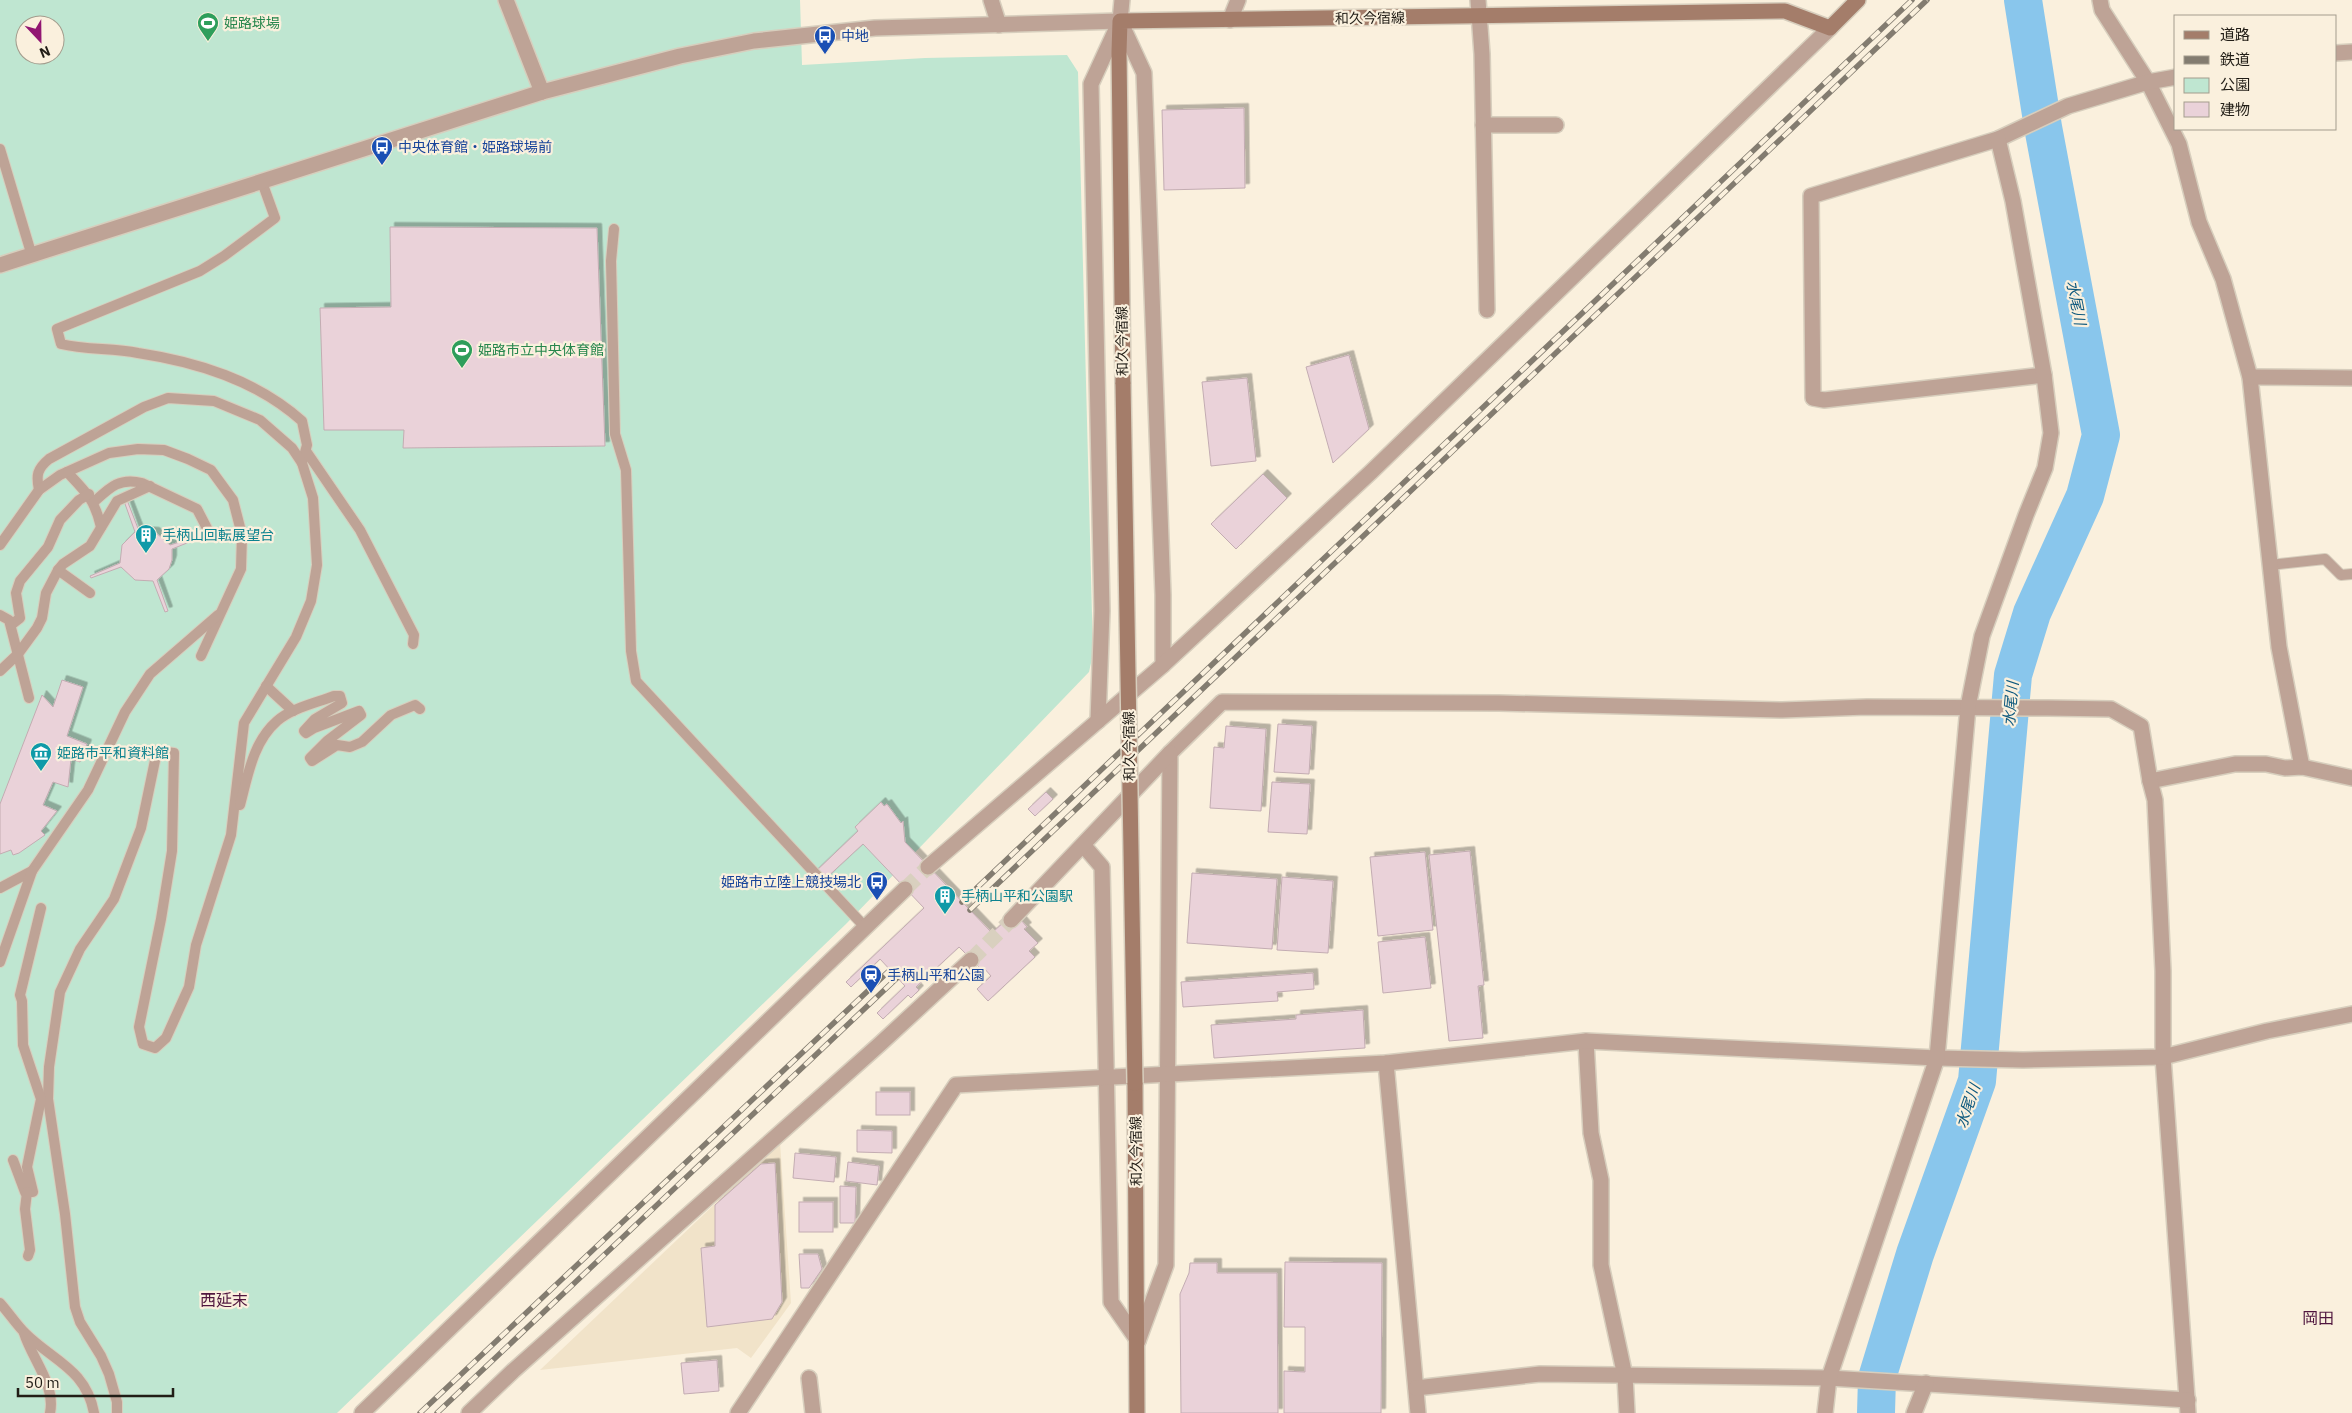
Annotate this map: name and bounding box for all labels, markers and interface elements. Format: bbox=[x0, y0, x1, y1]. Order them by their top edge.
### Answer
street label: 和久今宿線 bbox=[1335, 8, 1405, 28]
sports icon: 姫路球場 bbox=[196, 11, 220, 42]
place label: 姫路球場 bbox=[224, 14, 280, 32]
north arrow bbox=[15, 15, 65, 65]
legend bbox=[2174, 15, 2337, 130]
bus stop icon: 中地 bbox=[813, 24, 837, 55]
text: 道路 bbox=[2220, 25, 2250, 44]
place label: 中地 bbox=[841, 27, 869, 45]
text: N bbox=[37, 42, 53, 62]
text: 鉄道 bbox=[2220, 50, 2250, 69]
text: 公園 bbox=[2220, 75, 2250, 94]
text: 建物 bbox=[2220, 100, 2250, 119]
bus stop icon: 中央体育館・姫路球場前 bbox=[370, 135, 394, 166]
place label: 中央体育館・姫路球場前 bbox=[398, 138, 552, 156]
water label: 水尾川 bbox=[2063, 279, 2090, 329]
street label: 和久今宿線 bbox=[1112, 306, 1132, 376]
sports icon: 姫路市立中央体育館 bbox=[450, 338, 474, 369]
place label: 姫路市立中央体育館 bbox=[478, 341, 604, 359]
building icon: 手柄山回転展望台 bbox=[134, 523, 158, 554]
place label: 手柄山回転展望台 bbox=[162, 526, 274, 544]
water label: 水尾川 bbox=[1999, 679, 2022, 727]
street label: 和久今宿線 bbox=[1119, 711, 1139, 781]
museum icon: 姫路市平和資料館 bbox=[29, 741, 53, 772]
place label: 姫路市平和資料館 bbox=[57, 744, 169, 762]
bus stop icon: 姫路市立陸上競技場北 bbox=[865, 870, 889, 901]
place label: 姫路市立陸上競技場北 bbox=[721, 873, 861, 891]
building icon: 手柄山平和公園駅 bbox=[933, 884, 957, 915]
place label: 手柄山平和公園駅 bbox=[961, 887, 1073, 905]
station icon: 手柄山平和公園 bbox=[859, 963, 883, 994]
place label: 手柄山平和公園 bbox=[887, 966, 985, 984]
water label: 水尾川 bbox=[1951, 1080, 1984, 1130]
street label: 和久今宿線 bbox=[1126, 1116, 1146, 1186]
district label: 西延末 bbox=[200, 1290, 248, 1310]
district label: 岡田 bbox=[2302, 1308, 2334, 1328]
scale bar bbox=[18, 1366, 172, 1398]
text: 50 m bbox=[25, 1373, 60, 1392]

